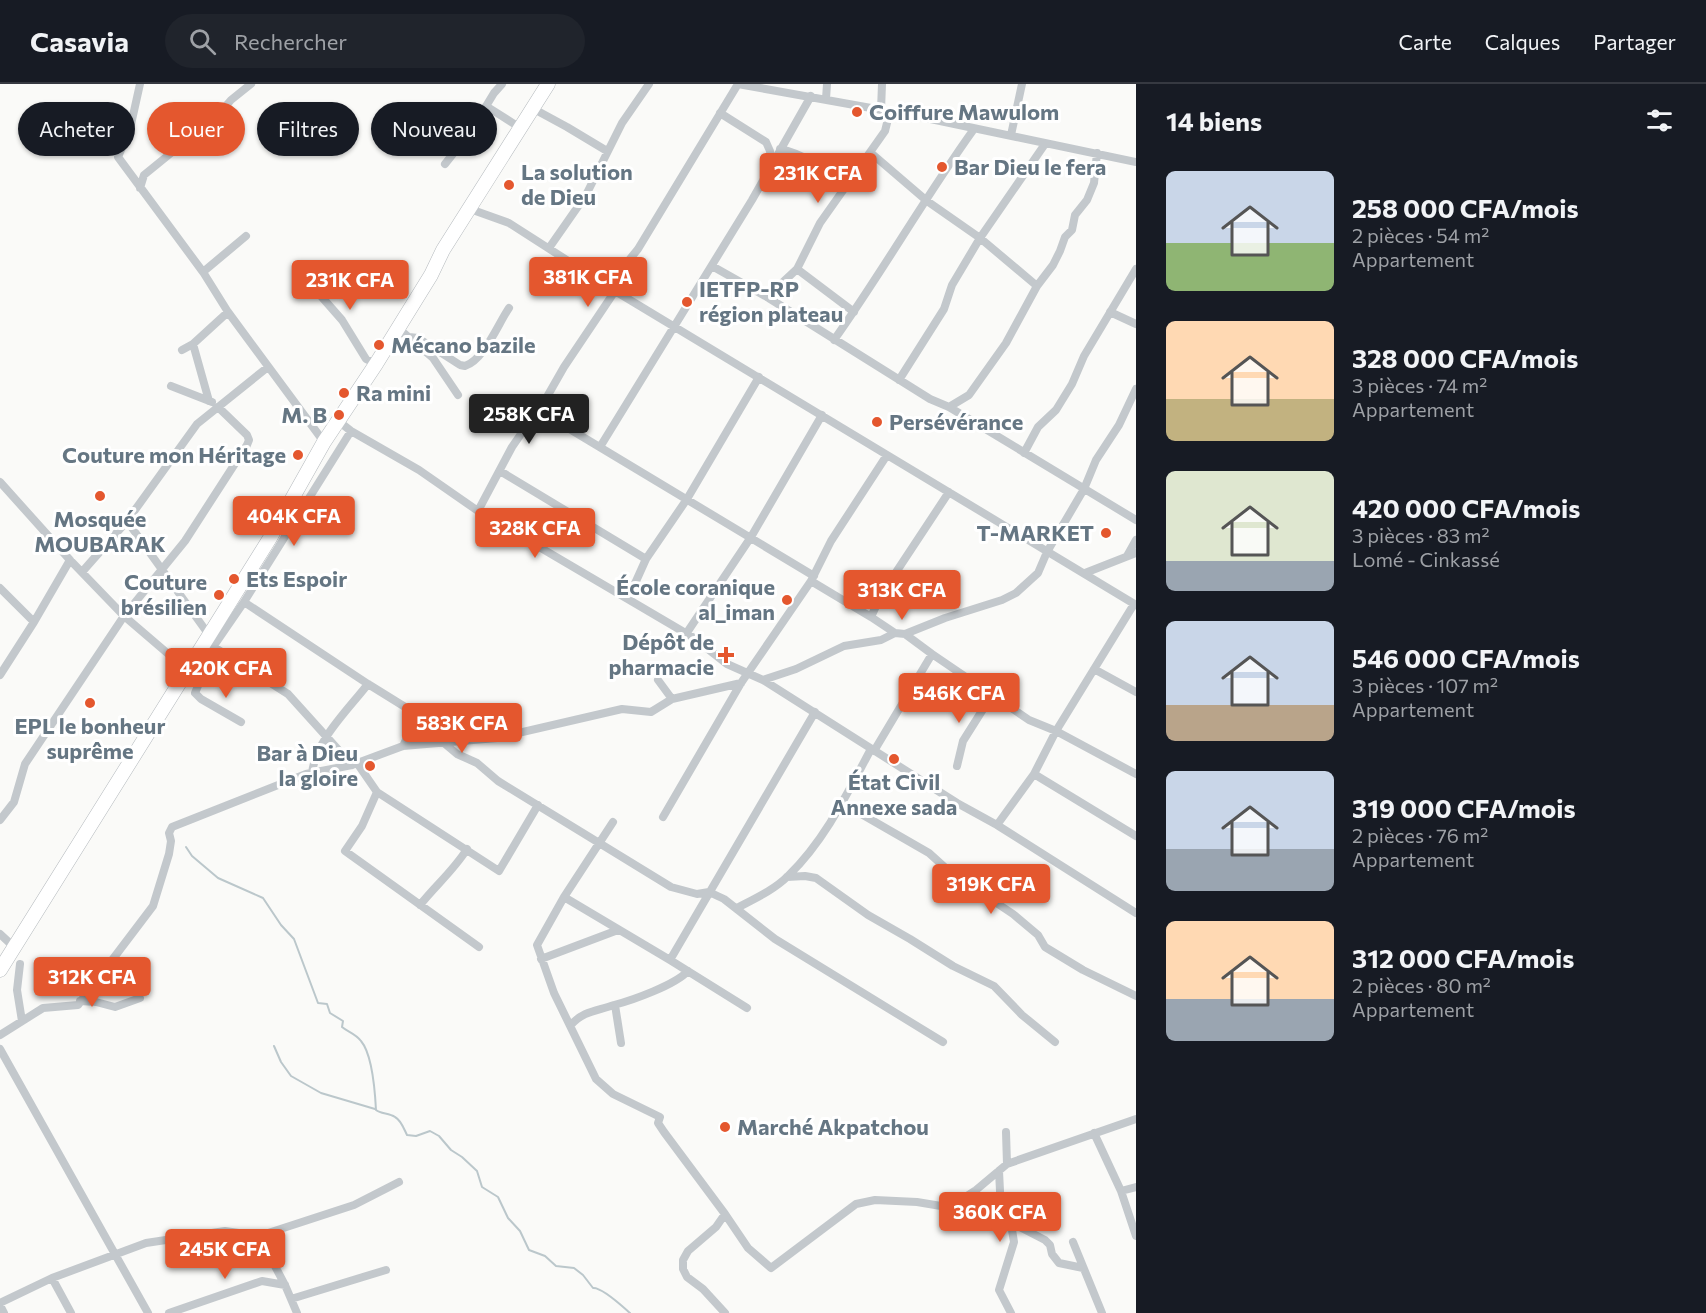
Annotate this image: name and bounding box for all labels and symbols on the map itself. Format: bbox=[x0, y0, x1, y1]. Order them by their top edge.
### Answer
place label: Coiffure Mawulom bbox=[869, 98, 1059, 125]
marker: Coiffure Mawulom bbox=[850, 105, 864, 119]
pin: 231K CFA bbox=[756, 153, 880, 204]
place label: Bar Dieu le fera bbox=[954, 153, 1106, 180]
place label: La solution de Dieu bbox=[521, 158, 633, 210]
marker: Bar Dieu le fera bbox=[935, 160, 949, 174]
marker: La solution de Dieu bbox=[502, 178, 516, 192]
pin: 381K CFA bbox=[526, 257, 650, 308]
pin: 231K CFA bbox=[288, 260, 412, 311]
place label: IETFP-RP région plateau bbox=[699, 275, 843, 327]
marker: IETFP-RP région plateau bbox=[680, 295, 694, 309]
place label: Mécano bazile bbox=[391, 331, 536, 358]
marker: Mécano bazile bbox=[372, 338, 386, 352]
place label: Ra mini bbox=[356, 379, 431, 406]
marker: Ra mini bbox=[337, 386, 351, 400]
pin: 258K CFA bbox=[467, 394, 591, 445]
place label: M. B bbox=[281, 401, 327, 428]
marker: M. B bbox=[332, 408, 346, 422]
place label: Persévérance bbox=[889, 408, 1023, 435]
marker: Persévérance bbox=[870, 415, 884, 429]
place label: Couture mon Héritage bbox=[62, 441, 286, 468]
marker: Couture mon Héritage bbox=[291, 448, 305, 462]
marker: Mosquée MOUBARAK bbox=[93, 489, 107, 503]
pin: 404K CFA bbox=[232, 496, 356, 547]
place label: Mosquée MOUBARAK bbox=[34, 505, 166, 557]
pin: 328K CFA bbox=[473, 508, 597, 559]
place label: T-MARKET bbox=[977, 519, 1094, 546]
marker: T-MARKET bbox=[1099, 526, 1113, 540]
place label: Ets Espoir bbox=[246, 565, 347, 592]
place label: Couture brésilien bbox=[121, 568, 207, 620]
pin: 313K CFA bbox=[840, 570, 964, 621]
marker: Ets Espoir bbox=[227, 572, 241, 586]
place label: École coranique al_iman bbox=[616, 573, 775, 625]
marker: Couture brésilien bbox=[212, 588, 226, 602]
marker: École coranique al_iman bbox=[780, 593, 794, 607]
place label: Dépôt de pharmacie bbox=[608, 628, 714, 680]
pin: 420K CFA bbox=[164, 648, 288, 699]
marker: Dépôt de pharmacie bbox=[719, 648, 733, 662]
pin: 546K CFA bbox=[897, 673, 1021, 724]
marker: EPL le bonheur suprême bbox=[83, 696, 97, 710]
pin: 583K CFA bbox=[400, 703, 524, 754]
place label: EPL le bonheur suprême bbox=[15, 712, 166, 764]
place label: Bar à Dieu la gloire bbox=[256, 739, 358, 791]
marker: État Civil Annexe sada bbox=[887, 752, 901, 766]
marker: Bar à Dieu la gloire bbox=[363, 759, 377, 773]
place label: État Civil Annexe sada bbox=[831, 768, 957, 820]
pin: 319K CFA bbox=[929, 864, 1053, 915]
pin: 312K CFA bbox=[30, 957, 154, 1008]
place label: Marché Akpatchou bbox=[737, 1113, 929, 1140]
marker: Marché Akpatchou bbox=[718, 1120, 732, 1134]
pin: 360K CFA bbox=[938, 1192, 1062, 1243]
pin: 245K CFA bbox=[163, 1229, 287, 1280]

